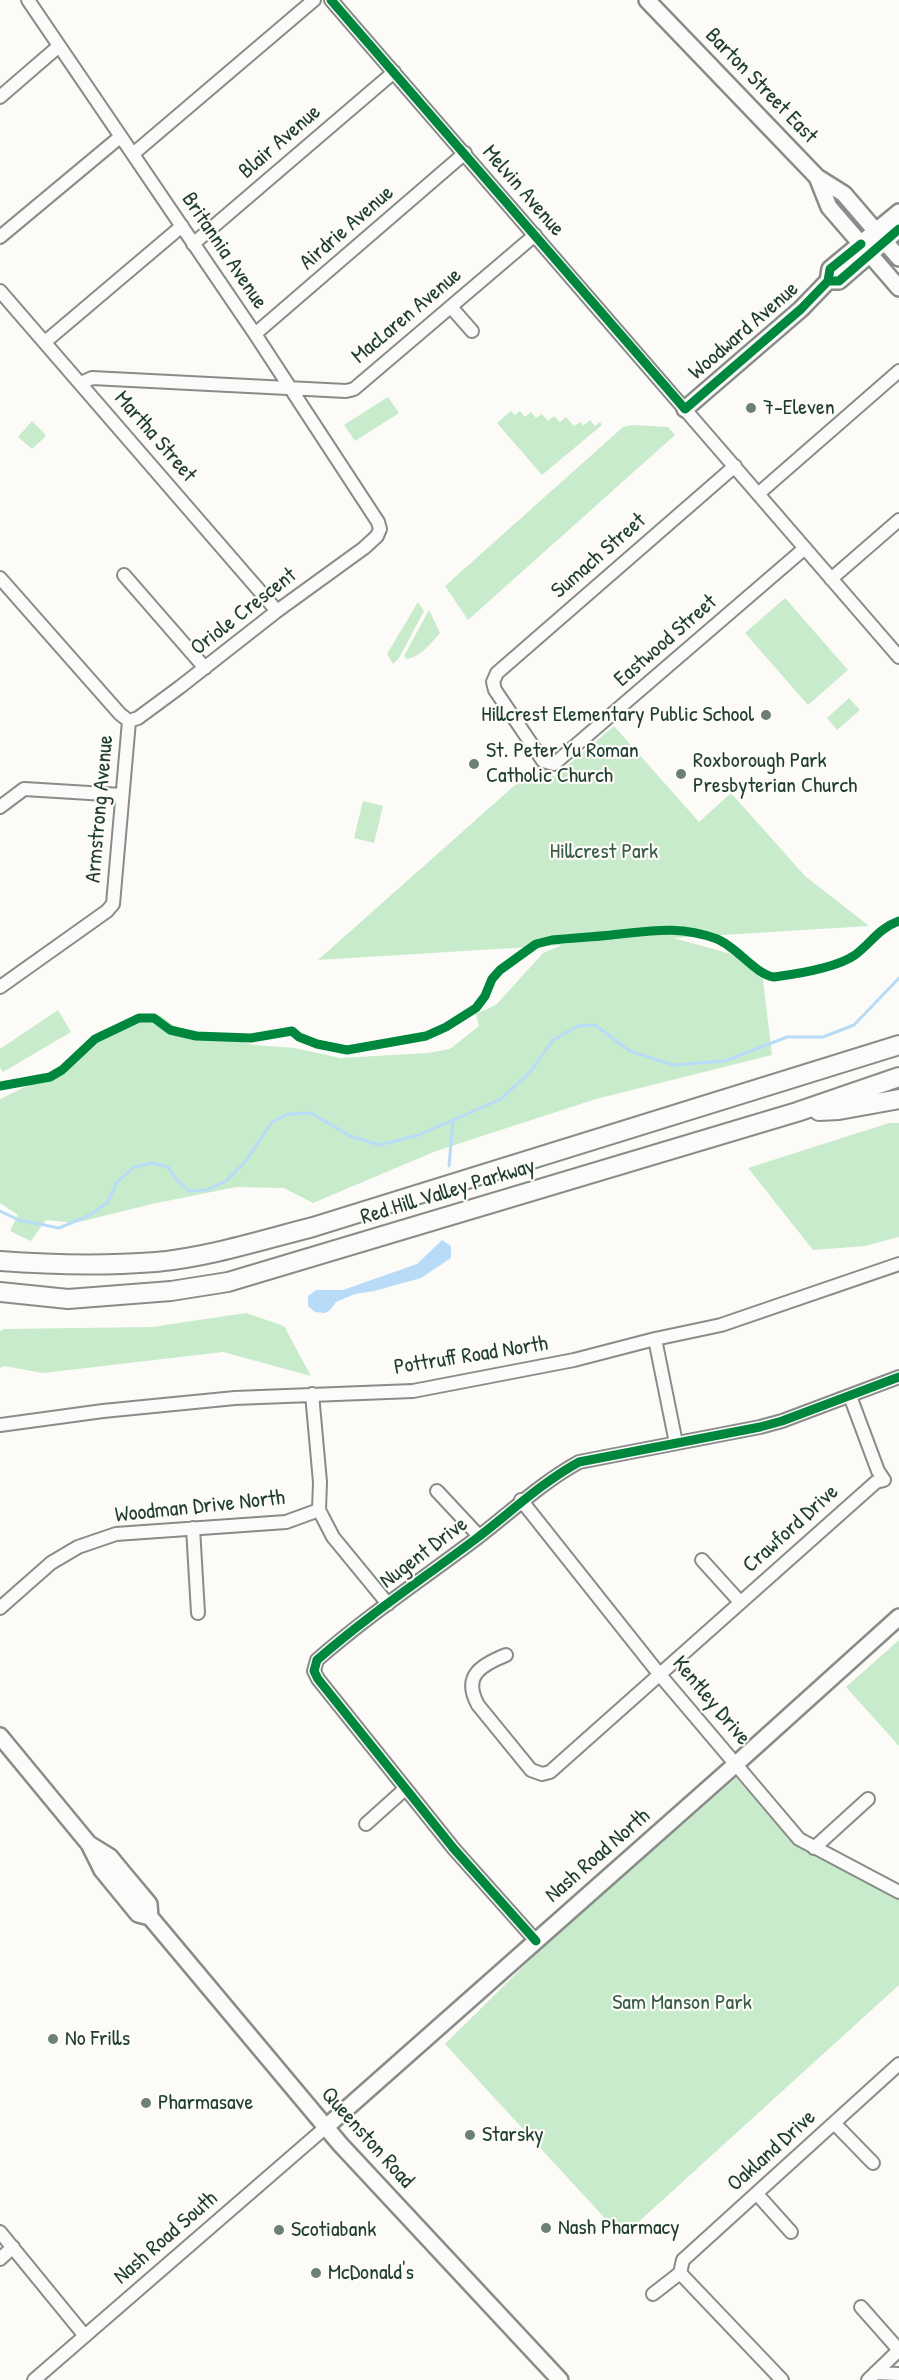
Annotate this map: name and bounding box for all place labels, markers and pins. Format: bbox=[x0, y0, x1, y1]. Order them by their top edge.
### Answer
place label: 7-Eleven bbox=[763, 395, 835, 421]
marker: 7-Eleven bbox=[744, 401, 758, 415]
place label: Hillcrest Elementary Public School bbox=[481, 702, 754, 728]
marker: Hillcrest Elementary Public School bbox=[759, 708, 773, 722]
place label: St. Peter Yu Roman Catholic Church bbox=[486, 738, 639, 790]
place label: Roxborough Park Presbyterian Church bbox=[693, 748, 857, 800]
marker: St. Peter Yu Roman Catholic Church bbox=[467, 757, 481, 771]
marker: Roxborough Park Presbyterian Church bbox=[674, 767, 688, 781]
place label: No Frills bbox=[65, 2026, 130, 2052]
marker: No Frills bbox=[46, 2032, 60, 2046]
place label: Pharmasave bbox=[158, 2090, 253, 2116]
marker: Pharmasave bbox=[139, 2096, 153, 2110]
place label: Starsky bbox=[482, 2122, 544, 2148]
marker: Starsky bbox=[463, 2128, 477, 2142]
place label: Nash Pharmacy bbox=[558, 2215, 679, 2241]
place label: Scotiabank bbox=[291, 2217, 376, 2243]
marker: Nash Pharmacy bbox=[539, 2221, 553, 2235]
marker: Scotiabank bbox=[272, 2223, 286, 2237]
place label: McDonald's bbox=[328, 2260, 414, 2286]
marker: McDonald's bbox=[309, 2266, 323, 2280]

